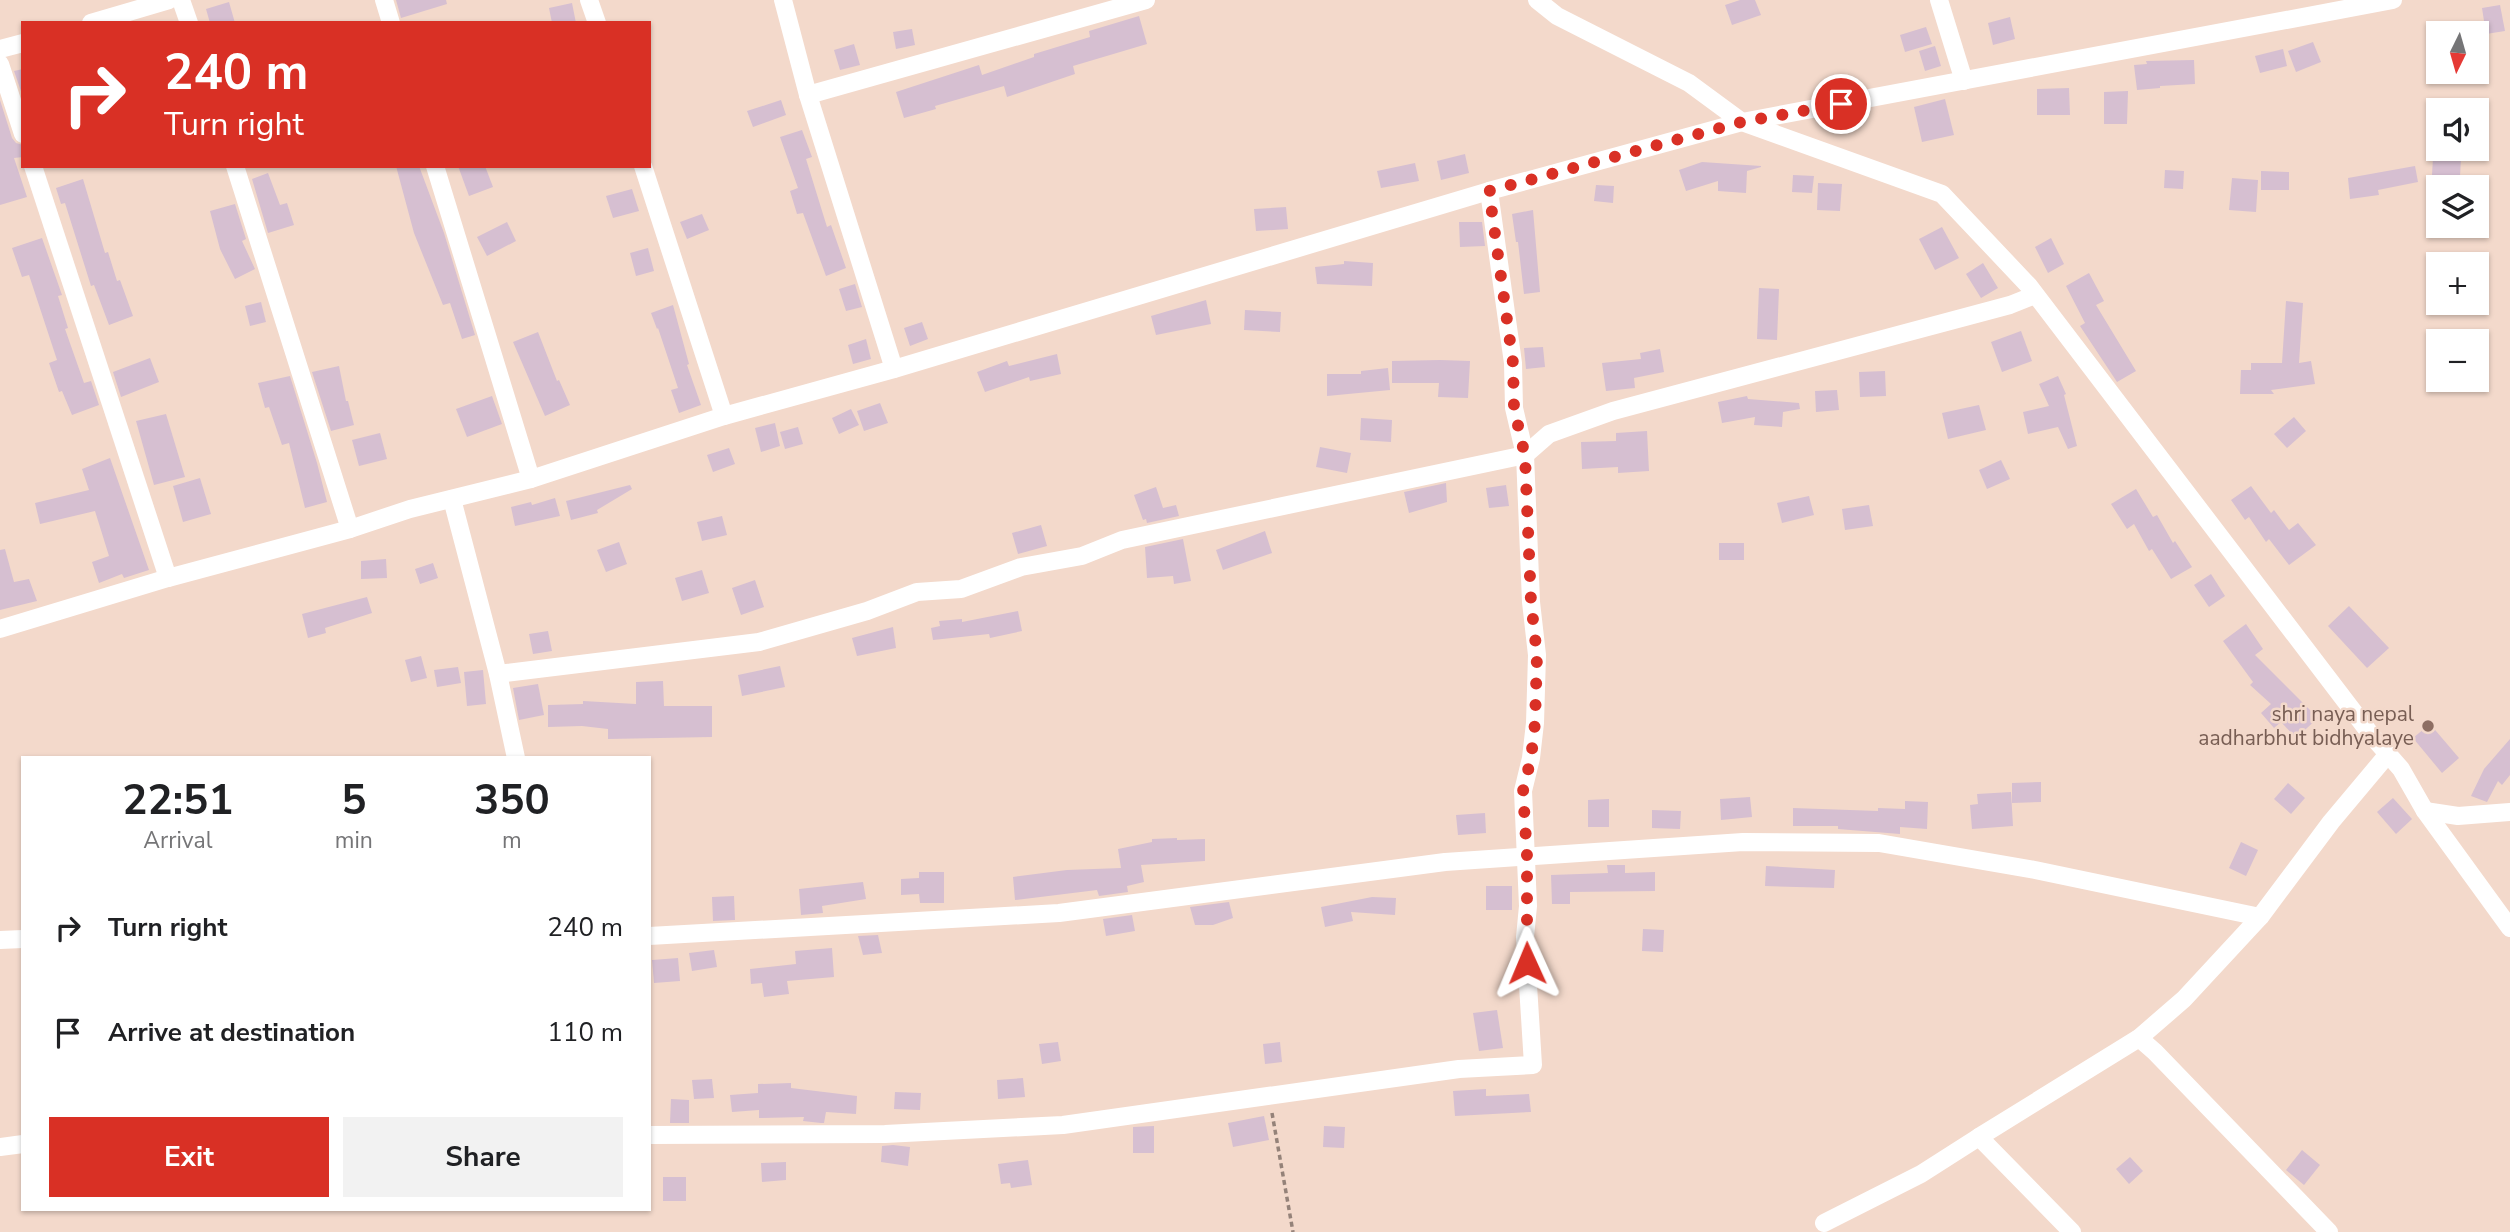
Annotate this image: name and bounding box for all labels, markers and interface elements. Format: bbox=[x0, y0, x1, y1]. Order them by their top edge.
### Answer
north arrow bbox=[2426, 21, 2488, 84]
map controls bbox=[2426, 21, 2489, 392]
text: 240 m bbox=[164, 39, 308, 106]
icon: right bbox=[49, 49, 140, 140]
pin bbox=[1811, 74, 1871, 134]
icon: arrive bbox=[1822, 85, 1860, 123]
button: sound bbox=[2426, 98, 2489, 161]
text: Turn right bbox=[164, 103, 304, 146]
button: layers bbox=[2426, 175, 2489, 238]
button: + bbox=[2426, 252, 2489, 315]
button: − bbox=[2426, 329, 2489, 392]
place label: shri naya nepal aadharbhut bidhyalaye bbox=[2198, 700, 2415, 752]
marker: shri naya nepal aadharbhut bidhyalaye bbox=[2420, 718, 2436, 734]
text: 22:51 bbox=[122, 772, 233, 829]
text: 5 bbox=[341, 772, 366, 829]
text: 350 bbox=[474, 772, 550, 829]
text: Arrival bbox=[143, 825, 212, 856]
text: min bbox=[335, 825, 373, 856]
text: m bbox=[502, 825, 522, 856]
icon: right bbox=[49, 909, 87, 947]
text: Turn right bbox=[108, 910, 227, 945]
text: 240 m bbox=[547, 910, 623, 945]
position arrow bbox=[1490, 926, 1564, 1000]
icon: arrive bbox=[49, 1014, 87, 1052]
text: Arrive at destination bbox=[108, 1015, 355, 1050]
text: 110 m bbox=[547, 1015, 623, 1050]
button: Exit bbox=[49, 1117, 329, 1197]
button: Share bbox=[343, 1117, 623, 1197]

